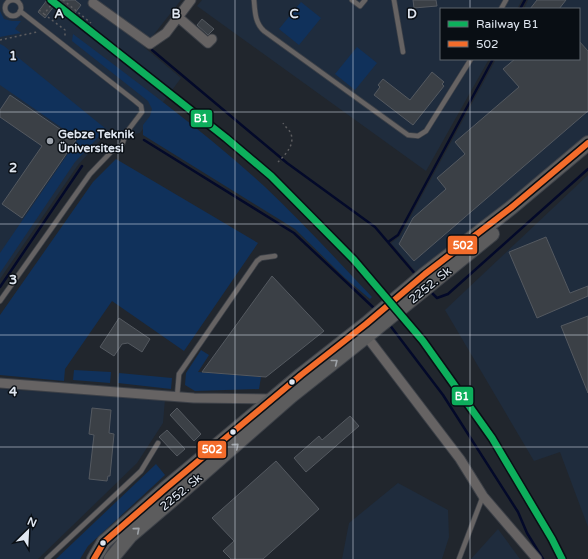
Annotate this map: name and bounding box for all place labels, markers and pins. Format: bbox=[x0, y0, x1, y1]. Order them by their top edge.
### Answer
place label: Gebze Teknik Üniversitesi bbox=[58, 127, 135, 155]
marker: Gebze Teknik Üniversitesi bbox=[45, 136, 55, 146]
unlabelled marker bbox=[287, 377, 297, 387]
unlabelled marker bbox=[228, 427, 238, 437]
unlabelled marker bbox=[98, 538, 108, 548]

